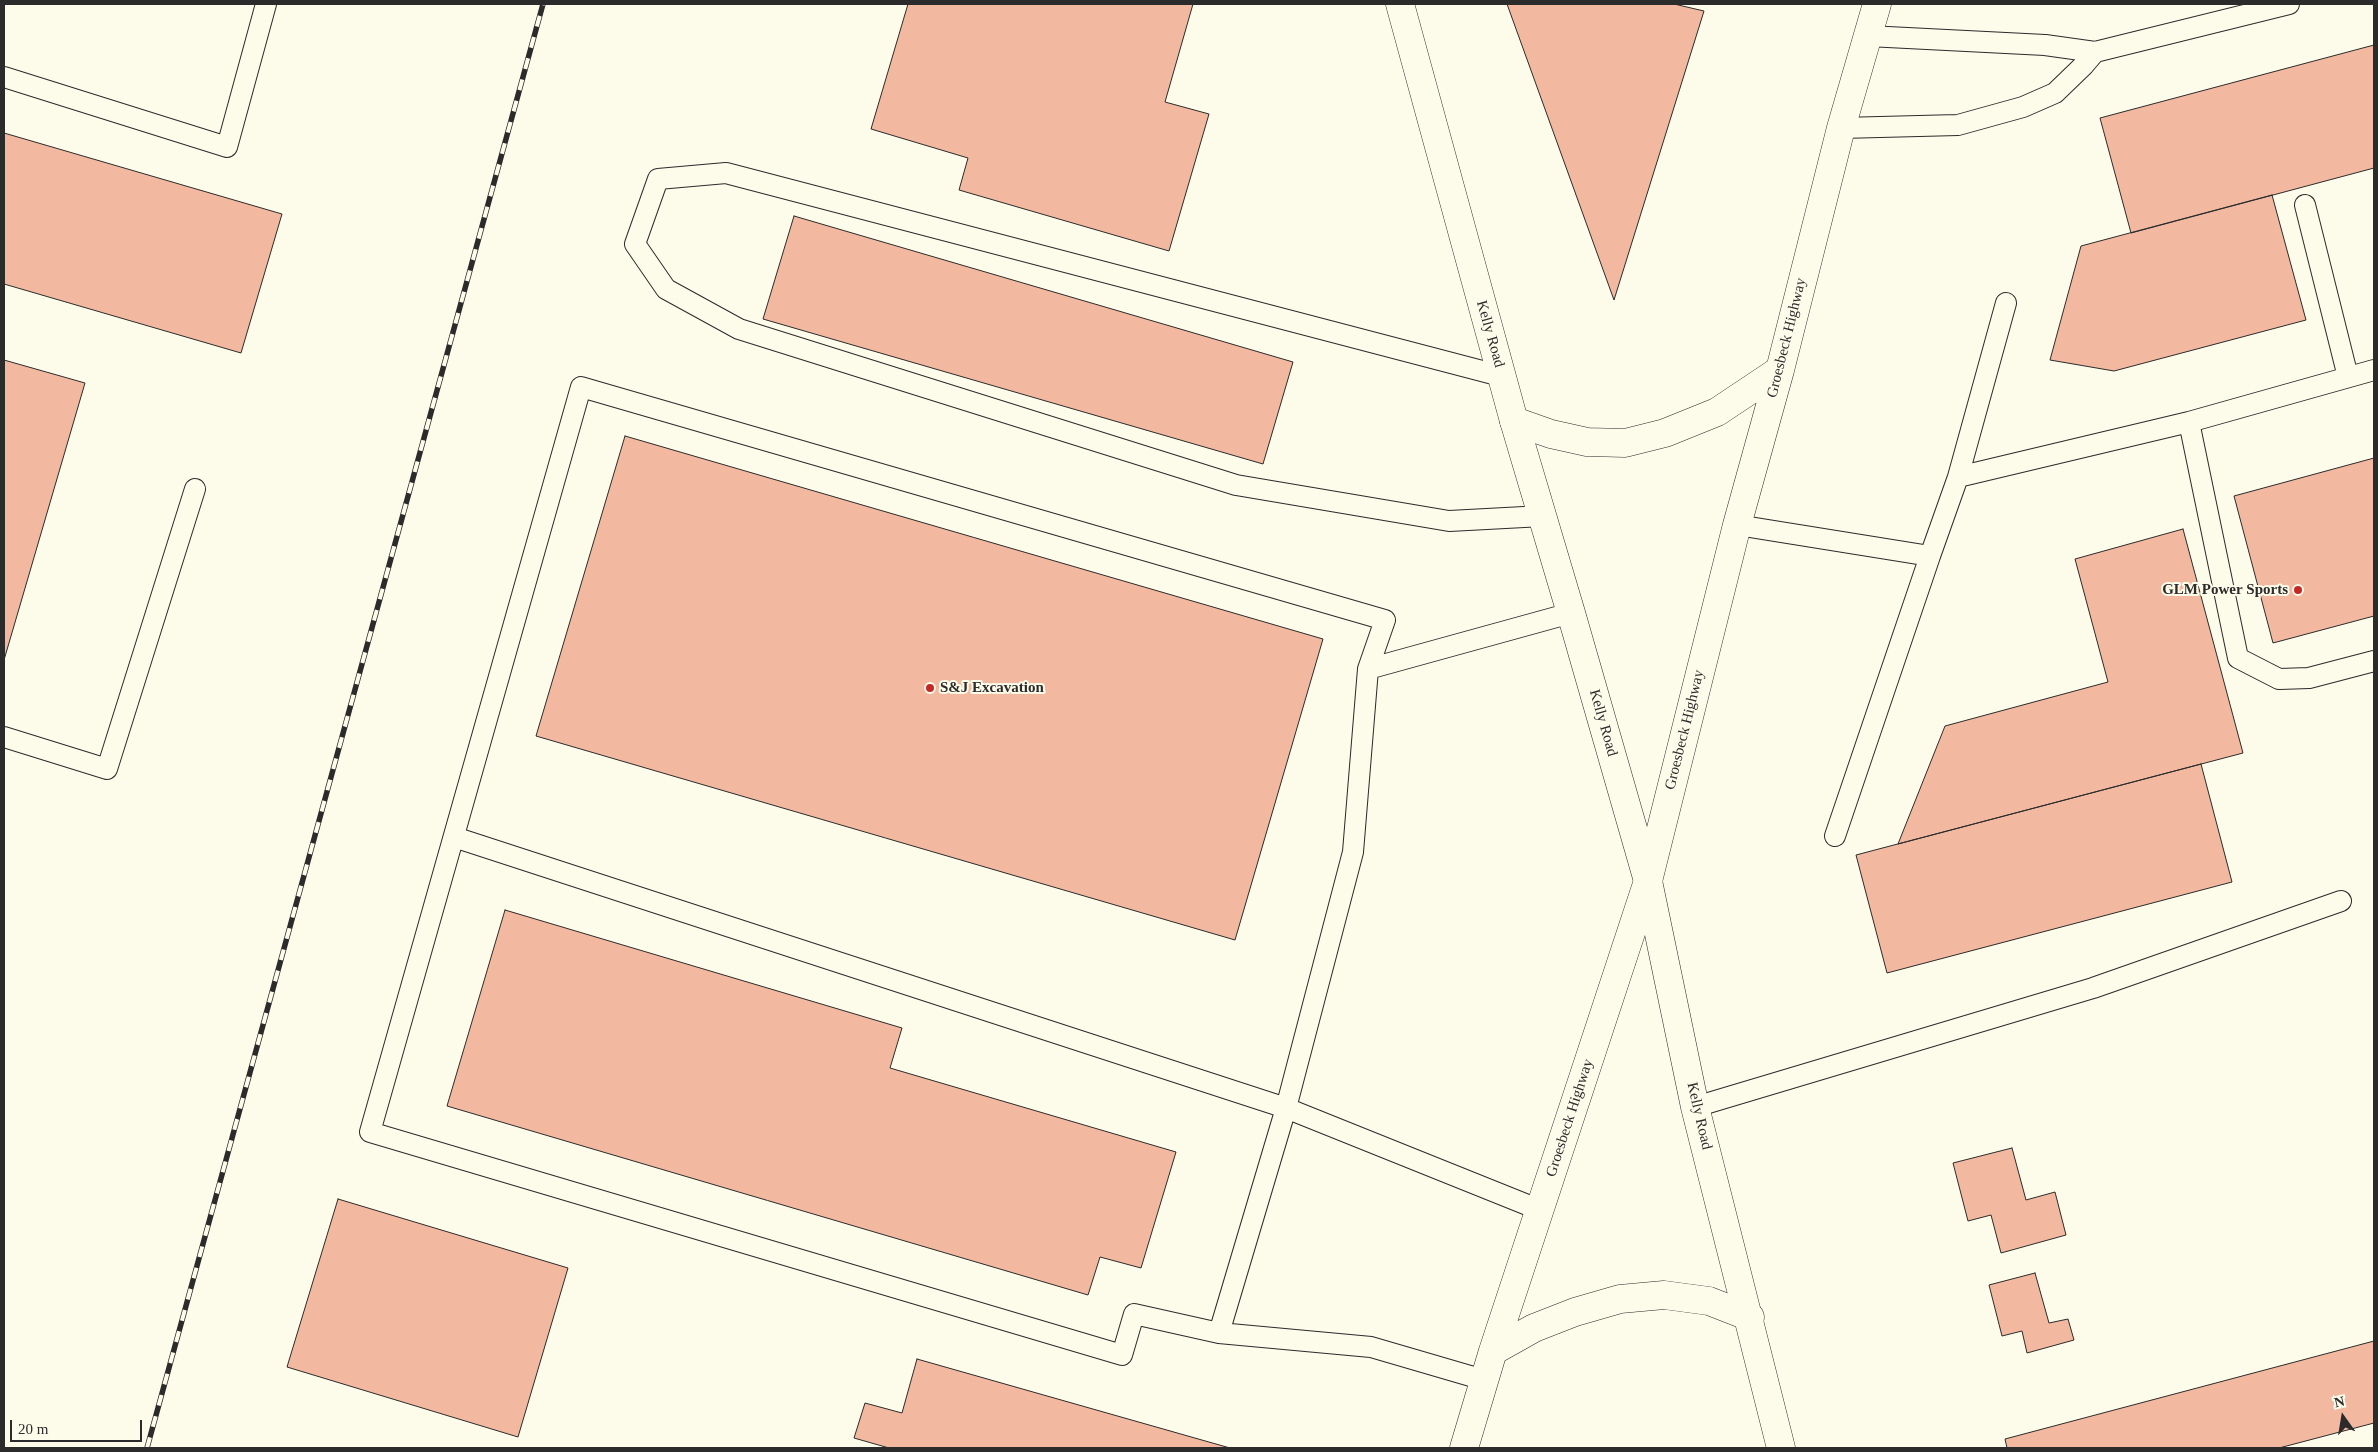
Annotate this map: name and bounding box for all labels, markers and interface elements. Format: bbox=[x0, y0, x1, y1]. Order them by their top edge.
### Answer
street label: Groesbeck Highway bbox=[1763, 276, 1811, 400]
street label: Kelly Road bbox=[1472, 298, 1508, 370]
place label: GLM Power Sports bbox=[2162, 581, 2288, 599]
marker: GLM Power Sports bbox=[2292, 584, 2304, 596]
street label: Groesbeck Highway bbox=[1661, 668, 1709, 792]
place label: S&J Excavation bbox=[940, 679, 1044, 697]
marker: S&J Excavation bbox=[924, 682, 936, 694]
street label: Kelly Road bbox=[1585, 687, 1621, 759]
street label: Groesbeck Highway bbox=[1542, 1057, 1598, 1179]
street label: Kelly Road bbox=[1682, 1080, 1716, 1152]
north arrow bbox=[2318, 1392, 2368, 1442]
text: N bbox=[2333, 1393, 2346, 1410]
scale bar bbox=[12, 1410, 145, 1442]
text: 20 m bbox=[18, 1421, 48, 1437]

